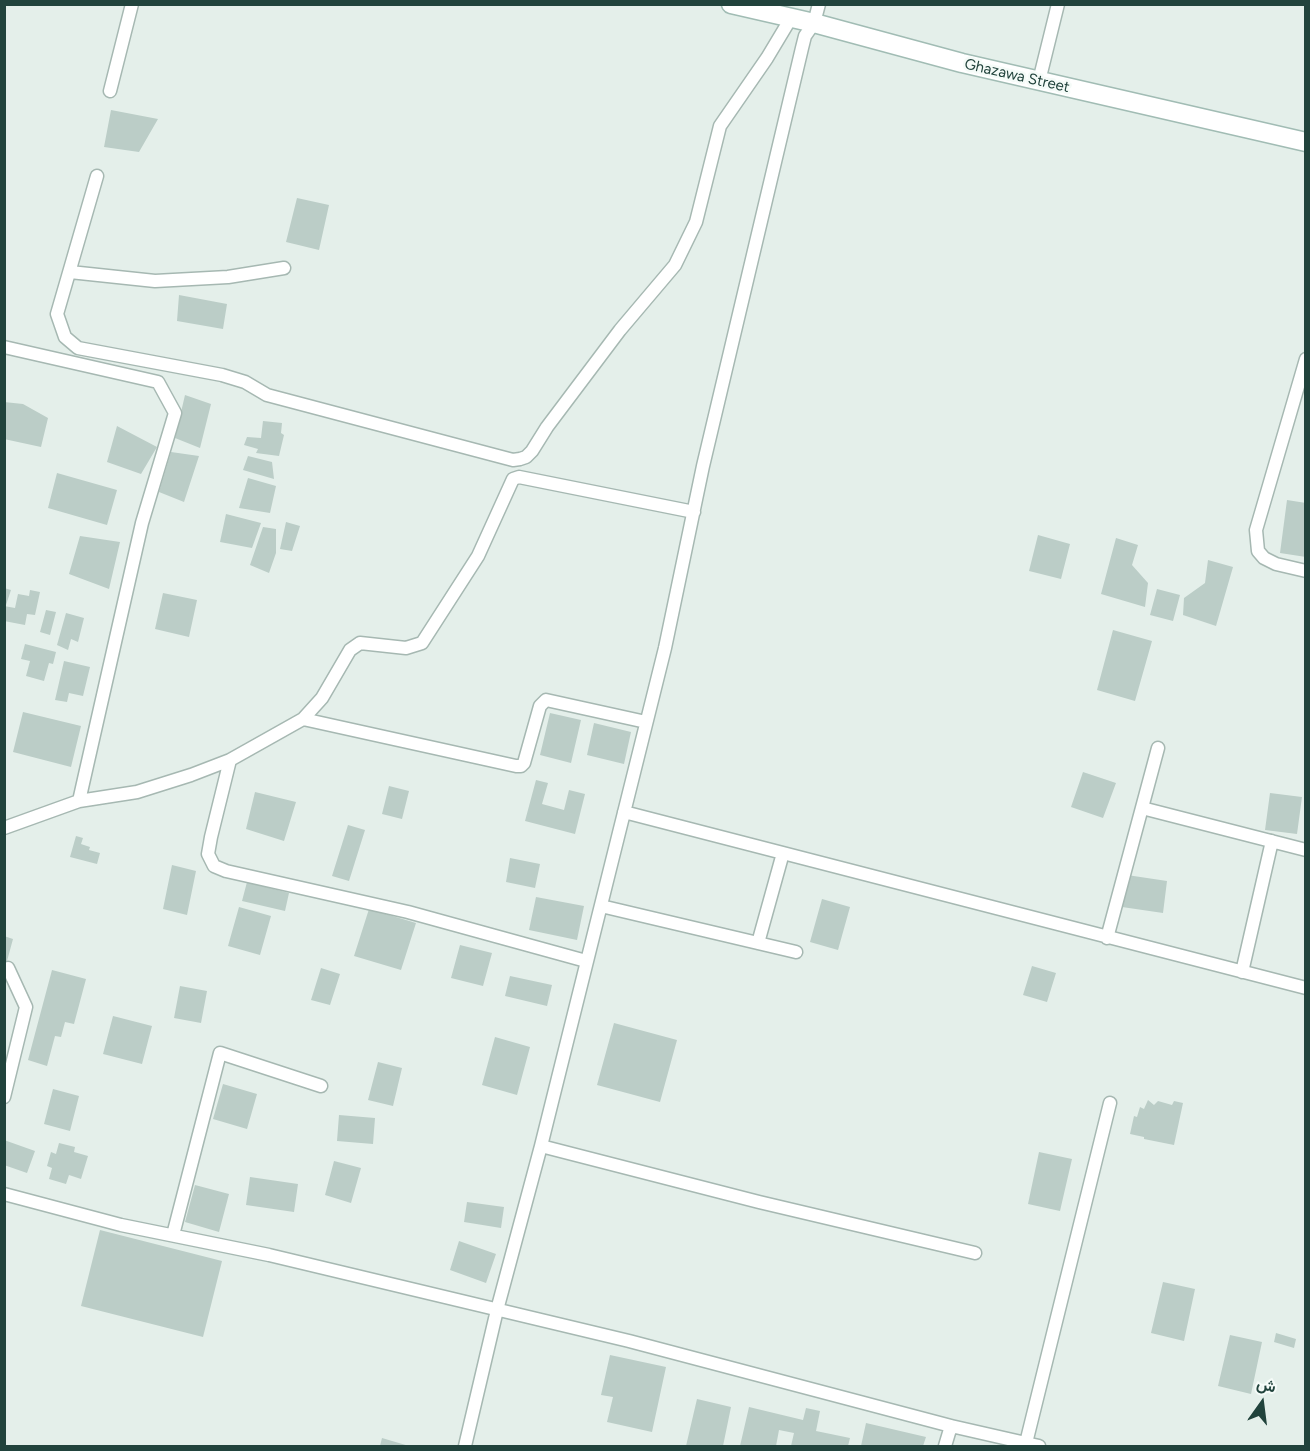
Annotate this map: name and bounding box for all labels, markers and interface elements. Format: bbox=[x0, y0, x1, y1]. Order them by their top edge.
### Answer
street label: Ghazawa Street bbox=[963, 55, 1071, 97]
north arrow bbox=[1232, 1373, 1292, 1433]
text: ش bbox=[1255, 1374, 1278, 1397]

